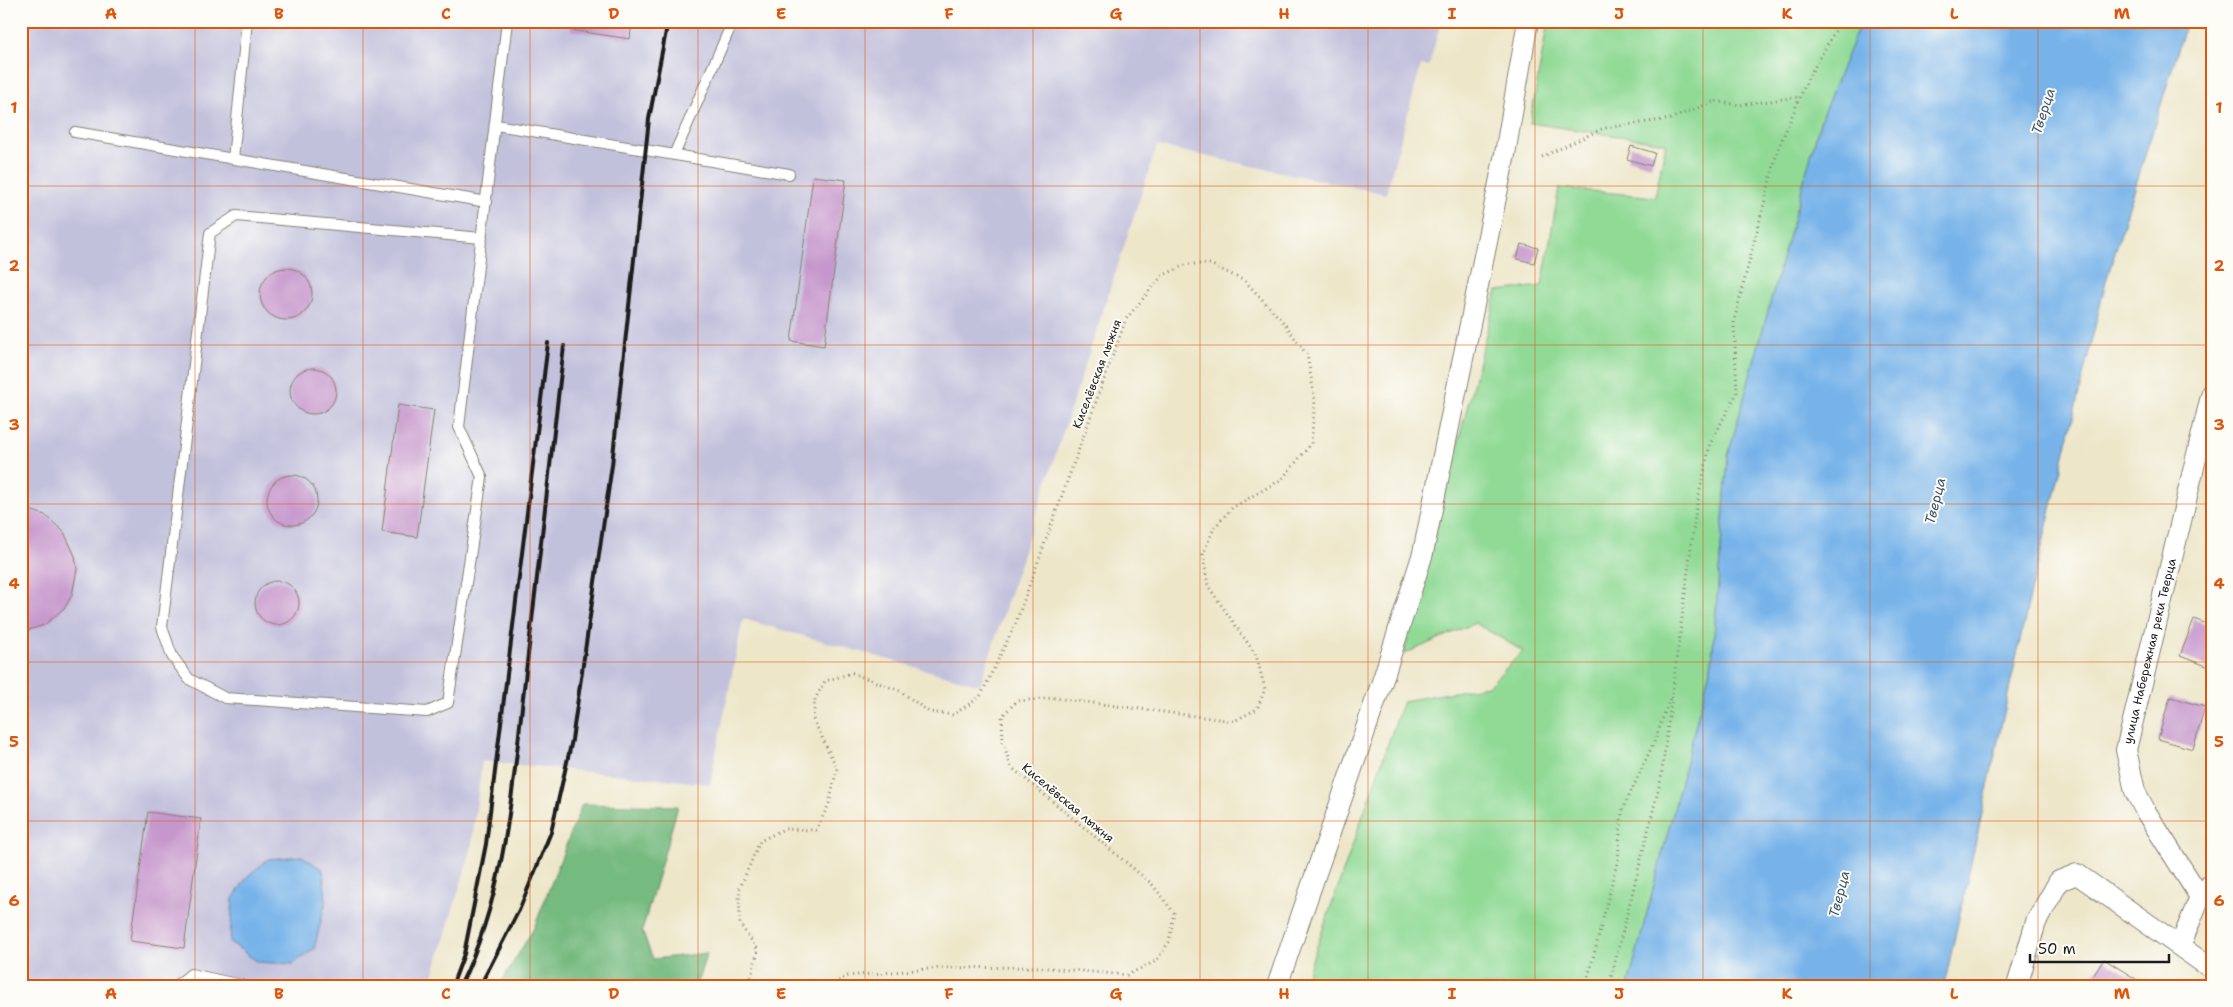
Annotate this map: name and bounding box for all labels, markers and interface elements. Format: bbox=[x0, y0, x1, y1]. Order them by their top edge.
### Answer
text: A bbox=[105, 3, 117, 24]
text: B bbox=[274, 3, 284, 24]
text: C bbox=[441, 3, 451, 24]
text: D bbox=[608, 3, 620, 24]
text: E bbox=[776, 3, 786, 24]
text: F bbox=[944, 3, 954, 24]
text: G bbox=[1110, 3, 1123, 24]
text: H bbox=[1278, 3, 1290, 24]
text: I bbox=[1448, 3, 1457, 24]
text: J bbox=[1614, 3, 1624, 24]
text: K bbox=[1782, 3, 1793, 24]
text: L bbox=[1950, 3, 1959, 24]
text: M bbox=[2114, 3, 2131, 24]
water label: Тверца bbox=[2027, 86, 2059, 136]
text: 1 bbox=[10, 97, 18, 118]
text: 1 bbox=[2215, 97, 2223, 118]
text: 2 bbox=[8, 255, 20, 276]
text: 2 bbox=[2213, 255, 2225, 276]
street label: Киселёвская лыжня bbox=[1069, 317, 1125, 431]
text: 3 bbox=[8, 414, 20, 435]
text: 3 bbox=[2213, 414, 2225, 435]
water label: Тверца bbox=[1921, 476, 1949, 526]
street label: улица Набережная реки Тверца bbox=[2120, 556, 2180, 746]
text: 4 bbox=[8, 573, 20, 594]
text: 4 bbox=[2213, 573, 2225, 594]
text: 5 bbox=[9, 731, 19, 752]
text: 5 bbox=[2214, 731, 2224, 752]
street label: Киселёвская лыжня bbox=[1019, 760, 1117, 846]
water label: Тверца bbox=[1825, 869, 1853, 919]
text: 6 bbox=[8, 890, 20, 911]
text: 6 bbox=[2213, 890, 2225, 911]
scale bar bbox=[2030, 932, 2169, 964]
text: 50 m bbox=[2038, 939, 2076, 959]
text: A bbox=[105, 983, 117, 1004]
text: B bbox=[274, 983, 284, 1004]
text: C bbox=[441, 983, 451, 1004]
text: D bbox=[608, 983, 620, 1004]
text: E bbox=[776, 983, 786, 1004]
text: F bbox=[944, 983, 954, 1004]
text: G bbox=[1110, 983, 1123, 1004]
text: H bbox=[1278, 983, 1290, 1004]
text: I bbox=[1448, 983, 1457, 1004]
text: J bbox=[1614, 983, 1624, 1004]
text: K bbox=[1782, 983, 1793, 1004]
text: L bbox=[1950, 983, 1959, 1004]
text: M bbox=[2114, 983, 2131, 1004]

